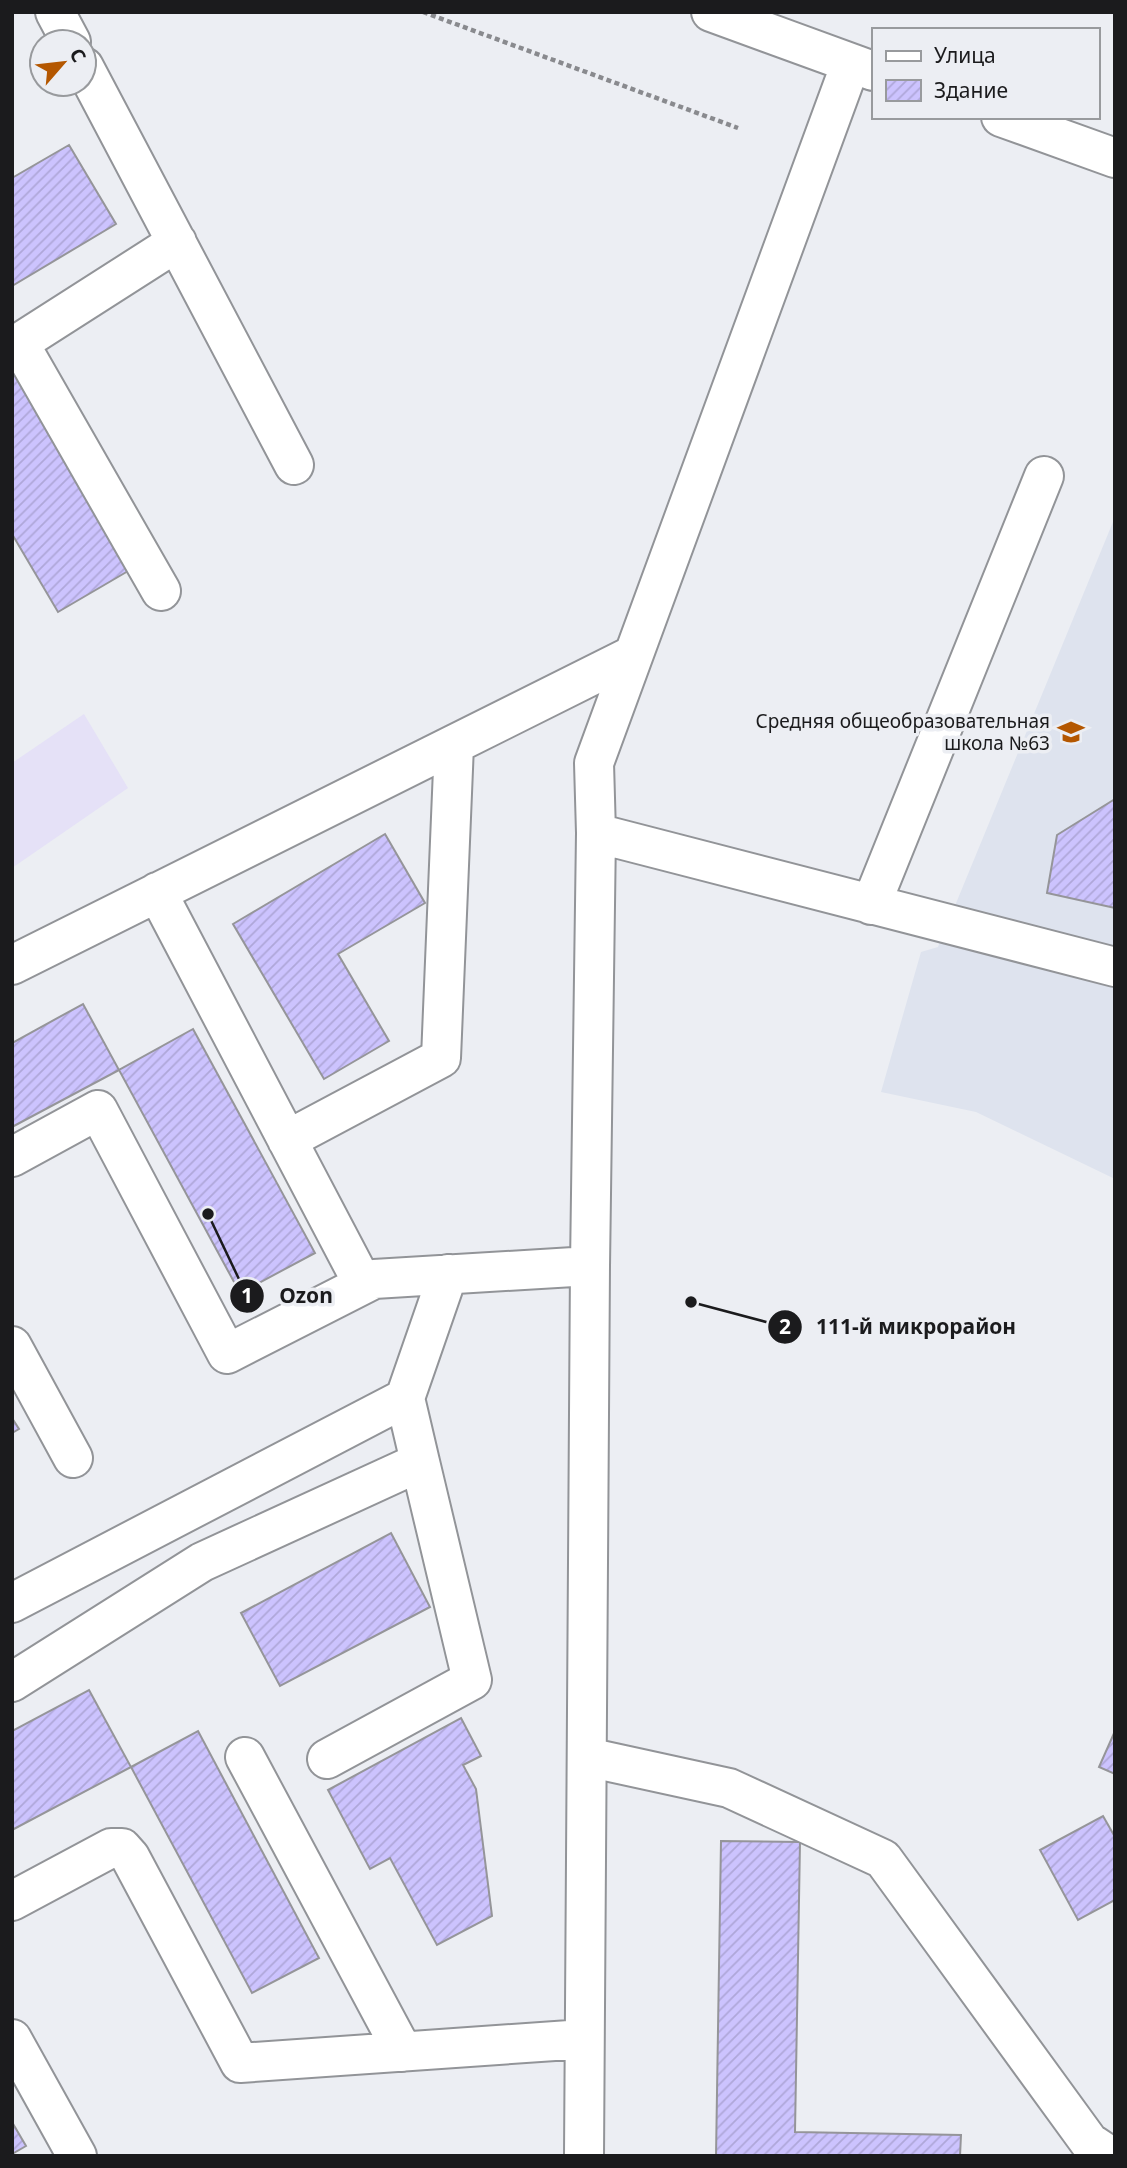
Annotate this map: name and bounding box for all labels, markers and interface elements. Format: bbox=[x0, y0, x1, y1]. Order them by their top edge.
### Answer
north arrow bbox=[28, 28, 98, 98]
legend bbox=[872, 28, 1099, 119]
text: Улица bbox=[934, 41, 996, 69]
text: С bbox=[64, 44, 92, 67]
text: Здание bbox=[934, 76, 1008, 104]
place label: Средняя общеобразовательная школа №63 bbox=[756, 708, 1050, 756]
school or university icon: Средняя общеобразовательная школа №63 bbox=[1056, 717, 1086, 747]
callout: Ozon bbox=[230, 1275, 346, 1317]
text: 1 bbox=[241, 1281, 253, 1309]
text: Ozon bbox=[279, 1281, 333, 1309]
callout: 111-й микрорайон bbox=[767, 1306, 1030, 1348]
text: 2 bbox=[779, 1312, 791, 1340]
text: 111-й микрорайон bbox=[816, 1312, 1016, 1340]

